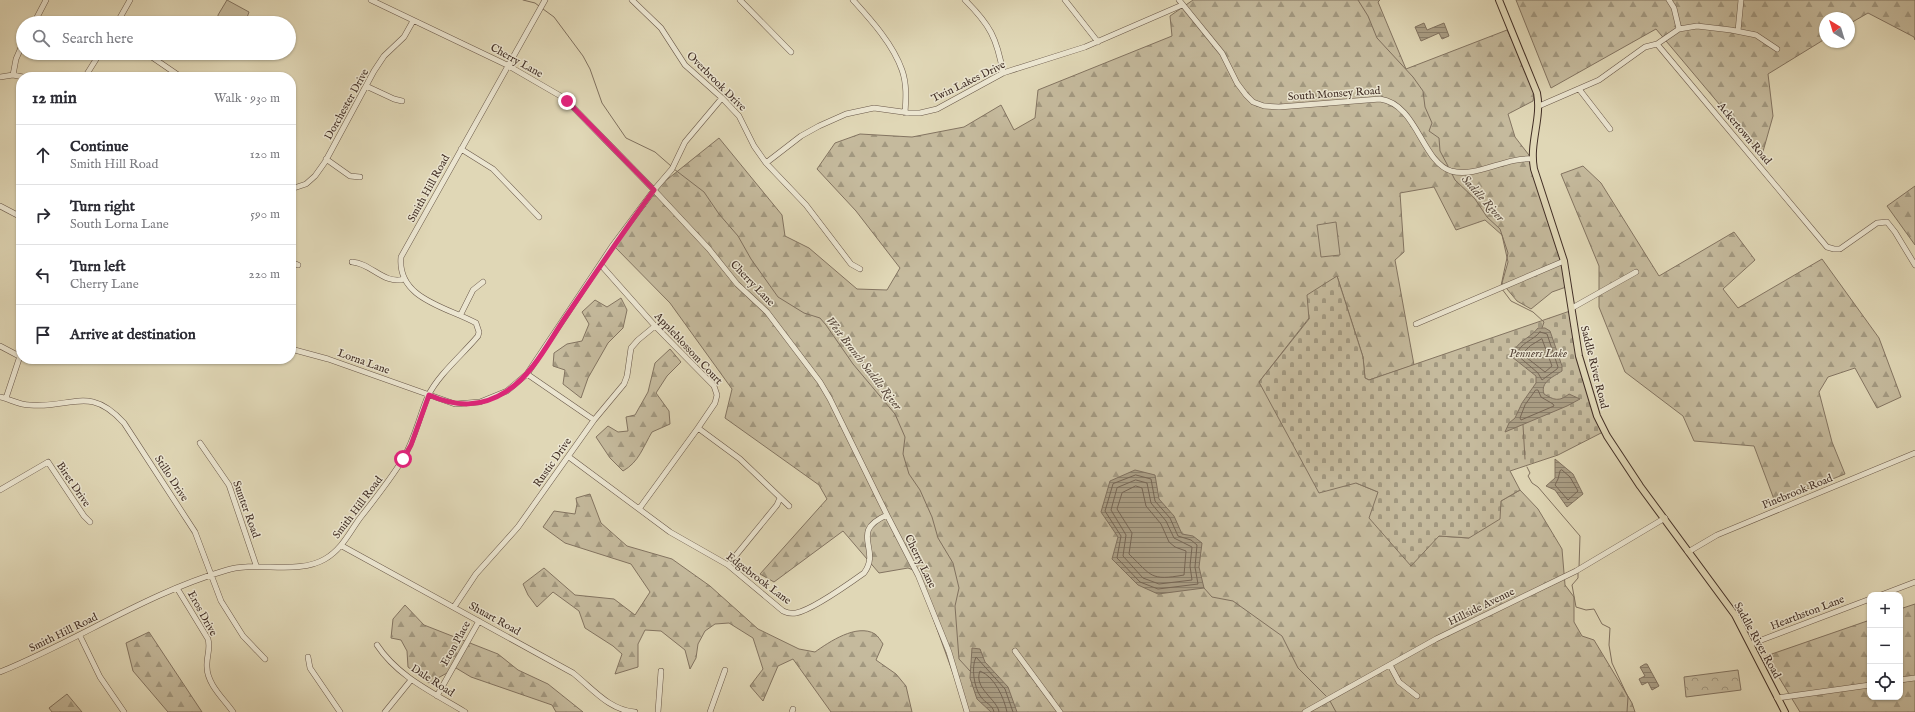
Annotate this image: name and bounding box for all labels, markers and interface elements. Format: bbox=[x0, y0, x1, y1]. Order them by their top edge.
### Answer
north arrow bbox=[1819, 12, 1855, 48]
search box bbox=[16, 16, 296, 60]
icon: search bbox=[30, 27, 52, 49]
text: Search here bbox=[62, 29, 133, 48]
street label: Cherry Lane bbox=[488, 41, 545, 81]
street label: Overbrook Drive bbox=[684, 49, 749, 114]
street label: Twin Lakes Drive bbox=[929, 58, 1008, 106]
street label: Dorchester Drive bbox=[322, 66, 372, 142]
street label: South Monsey Road bbox=[1287, 84, 1381, 104]
text: 12 min bbox=[32, 88, 77, 109]
text: Walk · 930 m bbox=[214, 90, 280, 107]
route end bbox=[558, 92, 576, 110]
street label: Ackertown Road bbox=[1713, 99, 1774, 168]
text: Continue bbox=[70, 137, 128, 156]
icon: ahead bbox=[32, 144, 54, 166]
text: 120 m bbox=[250, 146, 280, 163]
street label: Smith Hill Road bbox=[405, 152, 453, 225]
text: Smith Hill Road bbox=[70, 156, 158, 173]
water label: Saddle River bbox=[1458, 172, 1508, 225]
text: Turn right bbox=[70, 197, 135, 216]
icon: right bbox=[32, 204, 54, 226]
text: 590 m bbox=[250, 206, 280, 223]
text: South Lorna Lane bbox=[70, 216, 169, 233]
text: Turn left bbox=[70, 257, 126, 276]
street label: Cherry Lane bbox=[727, 258, 778, 309]
icon: left bbox=[32, 264, 54, 286]
text: 220 m bbox=[249, 266, 280, 283]
text: Cherry Lane bbox=[70, 276, 139, 293]
street label: Appleblossom Court bbox=[650, 309, 726, 388]
water label: West Branch Saddle River bbox=[822, 313, 905, 414]
icon: arrive bbox=[32, 324, 54, 346]
street label: Saddle River Road bbox=[1577, 324, 1611, 410]
text: Arrive at destination bbox=[70, 325, 196, 344]
street label: Lorna Lane bbox=[336, 346, 392, 378]
water label: Penners Lake bbox=[1509, 346, 1567, 361]
street label: Rustic Drive bbox=[531, 435, 575, 490]
route start bbox=[394, 450, 412, 468]
street label: Stillo Drive bbox=[151, 453, 191, 504]
street label: Biret Drive bbox=[53, 459, 93, 510]
street label: Pinebrook Road bbox=[1760, 471, 1835, 512]
street label: Smith Hill Road bbox=[330, 473, 386, 542]
street label: Sumter Road bbox=[229, 479, 263, 540]
street label: Cherry Lane bbox=[901, 532, 939, 591]
street label: Edgebrook Lane bbox=[723, 550, 794, 608]
street label: Hillside Avenue bbox=[1446, 585, 1517, 629]
street label: Eros Drive bbox=[184, 588, 220, 639]
street label: Hearthston Lane bbox=[1768, 592, 1846, 633]
map controls bbox=[1867, 592, 1903, 700]
button: + bbox=[1867, 592, 1903, 628]
street label: Shuart Road bbox=[466, 599, 523, 639]
street label: Saddle River Road bbox=[1730, 600, 1784, 681]
street label: Smith Hill Road bbox=[27, 610, 100, 656]
street label: Eton Place bbox=[438, 618, 474, 668]
button: − bbox=[1867, 628, 1903, 664]
street label: Dale Road bbox=[408, 662, 457, 700]
button: locate bbox=[1867, 664, 1903, 700]

